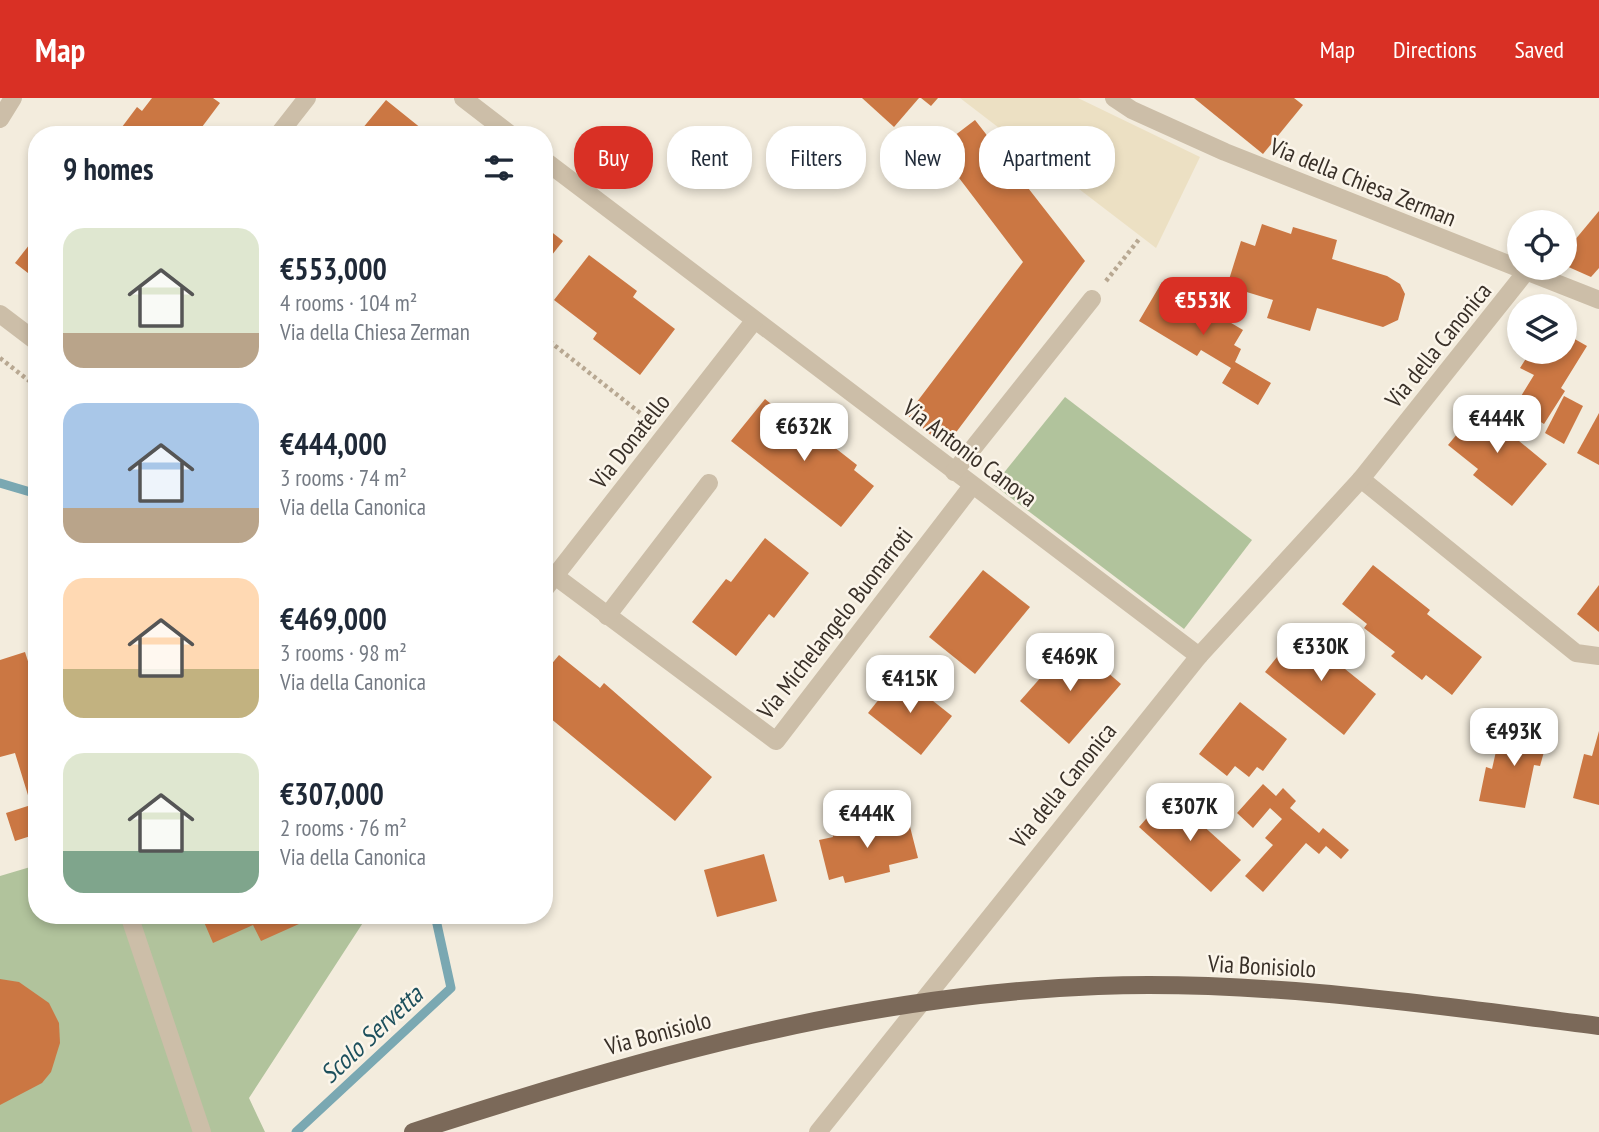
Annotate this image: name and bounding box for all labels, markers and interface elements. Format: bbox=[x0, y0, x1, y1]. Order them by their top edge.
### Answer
text: Map bbox=[35, 28, 85, 71]
text: Map bbox=[1320, 34, 1355, 65]
text: Directions bbox=[1393, 34, 1477, 65]
text: Saved bbox=[1515, 34, 1564, 65]
chip: Buy bbox=[574, 126, 653, 189]
chip: Rent bbox=[667, 126, 752, 189]
chip: Filters bbox=[766, 126, 866, 189]
chip: New bbox=[880, 126, 965, 189]
chip: Apartment bbox=[979, 126, 1115, 189]
street label: Via della Chiesa Zerman bbox=[1264, 130, 1461, 233]
text: 9 homes bbox=[63, 149, 154, 188]
icon: filters bbox=[480, 149, 518, 187]
map controls bbox=[1507, 210, 1577, 364]
button: locate bbox=[1507, 210, 1577, 280]
text: €553,000 bbox=[280, 249, 387, 288]
icon: home bbox=[119, 256, 203, 340]
street label: Via della Canonica bbox=[1377, 276, 1498, 415]
pin: €553K bbox=[1154, 278, 1252, 337]
text: €553K bbox=[1175, 285, 1231, 314]
text: 4 rooms · 104 m² bbox=[280, 288, 417, 317]
button: layers bbox=[1507, 294, 1577, 364]
text: Via della Chiesa Zerman bbox=[280, 317, 470, 346]
street label: Via Donatello bbox=[583, 387, 677, 495]
street label: Via Antonio Canova bbox=[896, 392, 1043, 514]
pin: €444K bbox=[1448, 396, 1546, 455]
text: €444K bbox=[1469, 403, 1525, 432]
pin: €632K bbox=[755, 404, 853, 463]
text: €632K bbox=[776, 411, 832, 440]
text: €444,000 bbox=[280, 424, 387, 463]
icon: home bbox=[119, 431, 203, 515]
text: 3 rooms · 74 m² bbox=[280, 463, 407, 492]
text: Via della Canonica bbox=[280, 492, 426, 521]
street label: Via Michelangelo Buonarroti bbox=[750, 521, 920, 726]
text: €469,000 bbox=[280, 599, 387, 638]
icon: home bbox=[119, 606, 203, 690]
pin: €330K bbox=[1272, 624, 1370, 683]
text: €330K bbox=[1293, 631, 1349, 660]
pin: €469K bbox=[1021, 634, 1119, 693]
text: 3 rooms · 98 m² bbox=[280, 638, 407, 667]
text: €469K bbox=[1042, 641, 1098, 670]
pin: €415K bbox=[861, 656, 959, 715]
text: €415K bbox=[882, 663, 938, 692]
text: Via della Canonica bbox=[280, 667, 426, 696]
pin: €493K bbox=[1465, 708, 1563, 768]
street label: Via della Canonica bbox=[1002, 716, 1123, 855]
text: €493K bbox=[1486, 716, 1542, 745]
text: €307,000 bbox=[280, 774, 384, 813]
icon: home bbox=[119, 781, 203, 865]
pin: €307K bbox=[1141, 784, 1239, 843]
pin: €444K bbox=[818, 790, 916, 850]
text: €307K bbox=[1162, 791, 1218, 820]
text: €444K bbox=[839, 798, 895, 827]
text: 2 rooms · 76 m² bbox=[280, 813, 407, 842]
text: Via della Canonica bbox=[280, 842, 426, 871]
street label: Via Bonisiolo bbox=[1206, 948, 1317, 984]
water label: Scolo Servetta bbox=[313, 977, 430, 1090]
street label: Via Bonisiolo bbox=[601, 1004, 714, 1062]

